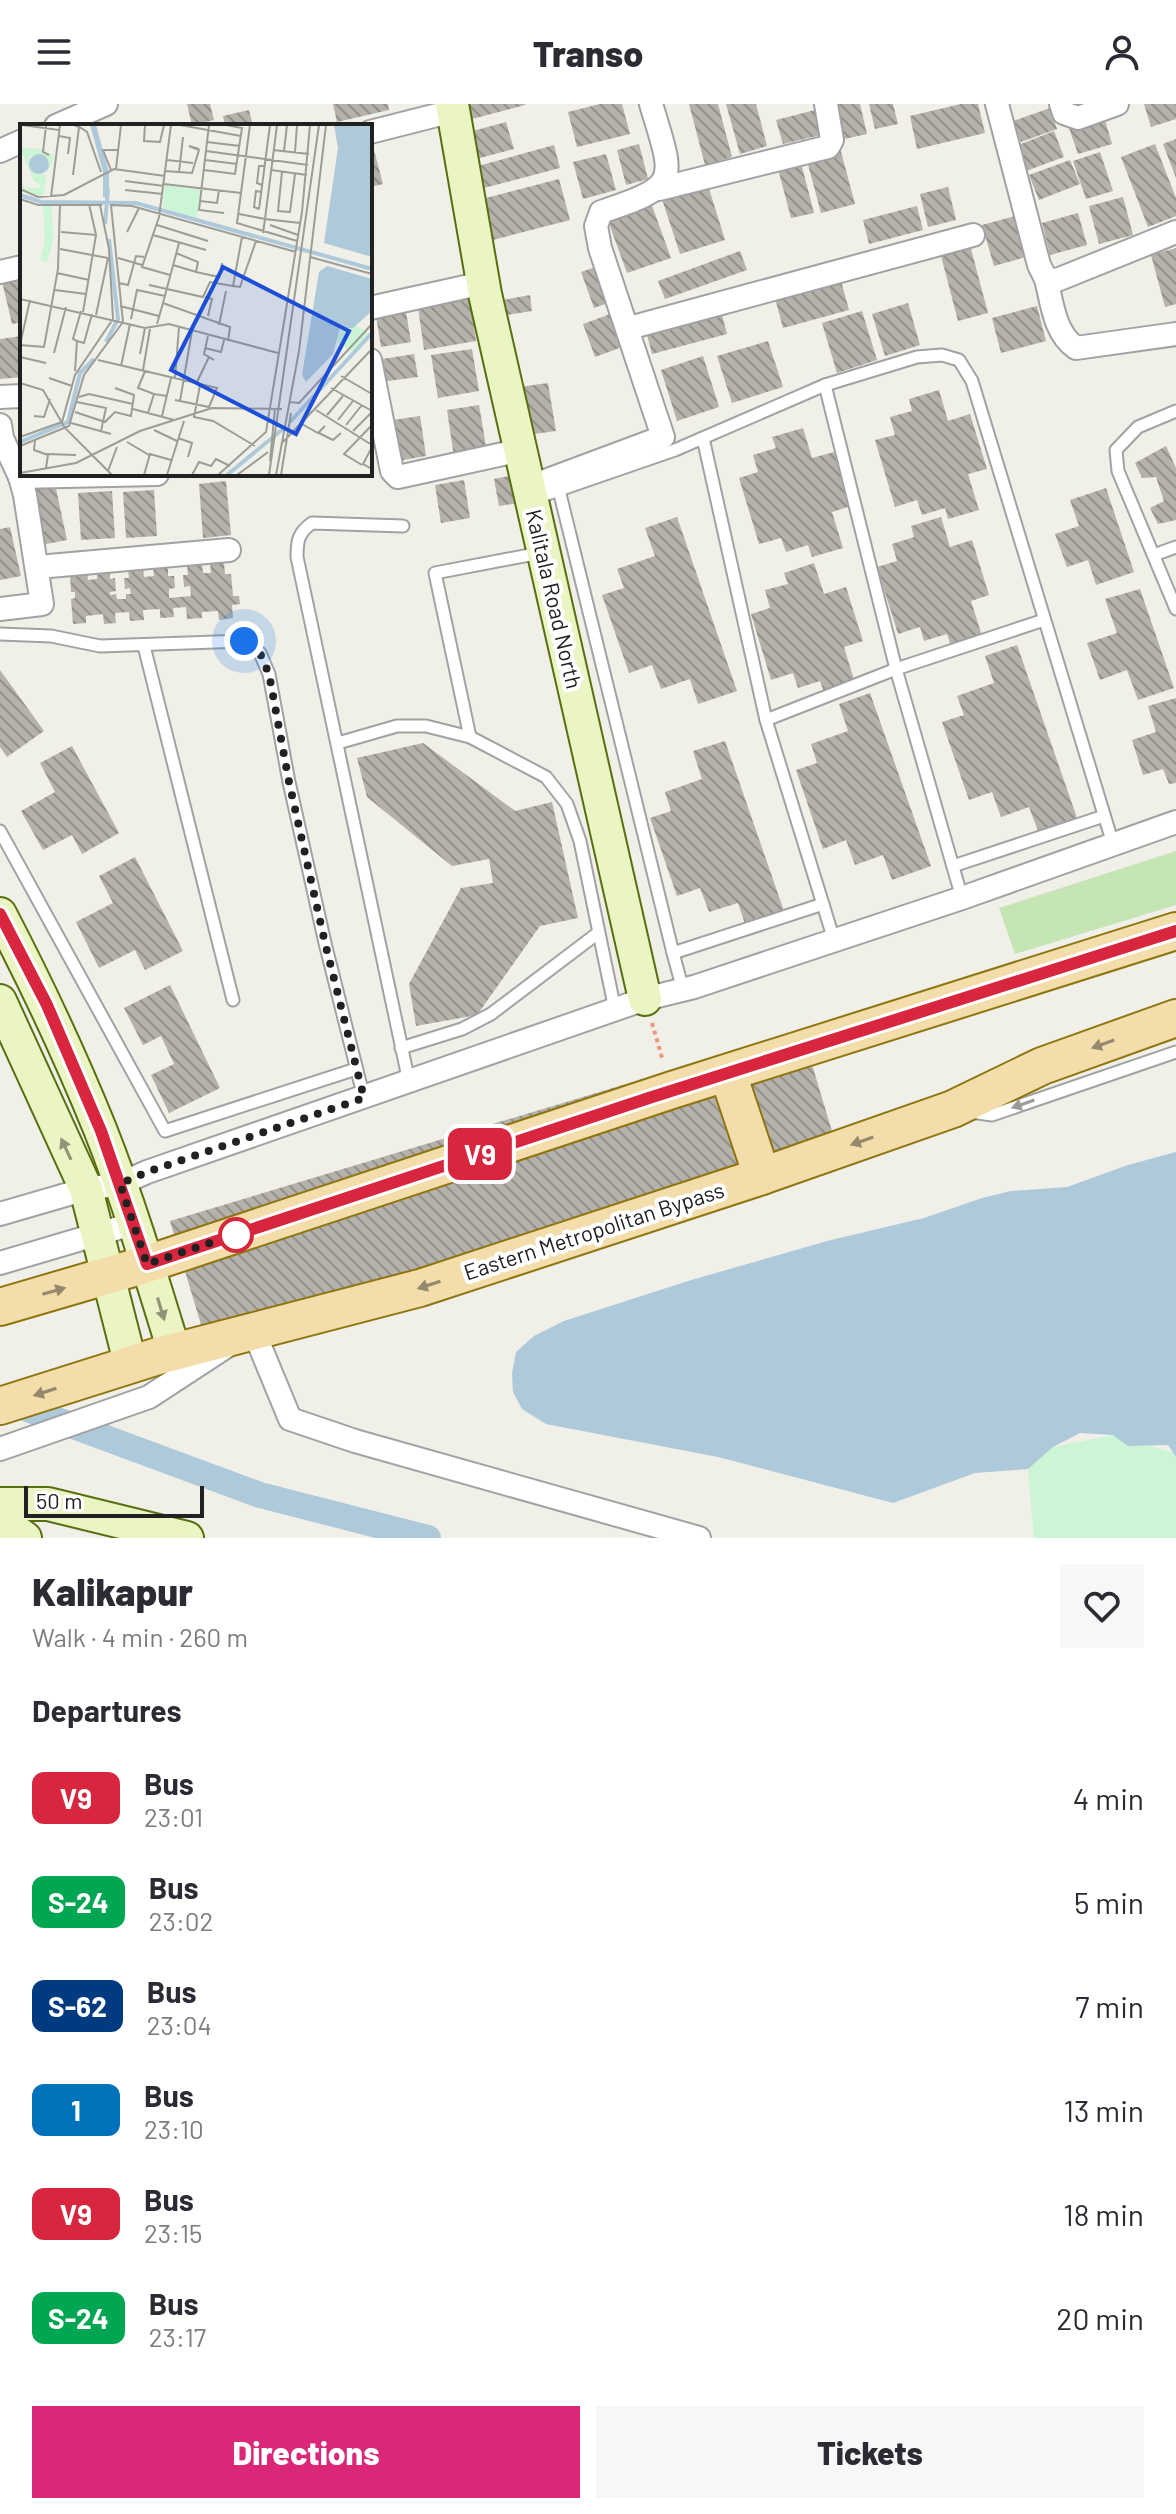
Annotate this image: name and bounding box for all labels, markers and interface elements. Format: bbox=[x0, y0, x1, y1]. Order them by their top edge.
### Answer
icon: menu bbox=[32, 30, 76, 74]
icon: person bbox=[1100, 30, 1144, 74]
text: Transo bbox=[533, 31, 643, 74]
inset map bbox=[20, 124, 372, 476]
street label: Kalitala Road North bbox=[522, 506, 588, 691]
your location bbox=[224, 621, 264, 661]
one-way arrow bbox=[1090, 1039, 1114, 1051]
one-way arrow bbox=[1010, 1099, 1034, 1111]
line badge: V9 bbox=[444, 1128, 516, 1180]
one-way arrow bbox=[849, 1135, 873, 1148]
one-way arrow bbox=[59, 1137, 73, 1160]
text: V9 bbox=[464, 1137, 496, 1171]
street label: Eastern Metropolitan Bypass bbox=[460, 1176, 727, 1284]
unlabelled marker bbox=[219, 1218, 253, 1252]
one-way arrow bbox=[416, 1279, 440, 1292]
one-way arrow bbox=[42, 1284, 66, 1297]
one-way arrow bbox=[155, 1297, 168, 1321]
one-way arrow bbox=[33, 1386, 57, 1398]
scale bar bbox=[24, 1482, 204, 1518]
text: 50 m bbox=[36, 1487, 82, 1513]
button: heart bbox=[1060, 1564, 1144, 1648]
text: Kalikapur bbox=[32, 1568, 193, 1614]
text: Walk · 4 min · 260 m bbox=[32, 1621, 248, 1652]
text: Departures bbox=[32, 1692, 182, 1728]
text: Bus bbox=[144, 1765, 194, 1801]
text: 4 min bbox=[1073, 1780, 1144, 1816]
text: V9 bbox=[60, 1781, 92, 1815]
text: 23:01 bbox=[144, 1801, 203, 1832]
text: Bus bbox=[149, 1869, 199, 1905]
text: 5 min bbox=[1074, 1884, 1144, 1920]
text: S-24 bbox=[48, 1885, 109, 1919]
text: 23:02 bbox=[149, 1905, 213, 1936]
text: Bus bbox=[147, 1973, 197, 2009]
text: 7 min bbox=[1075, 1988, 1144, 2024]
text: S-62 bbox=[48, 1989, 107, 2023]
text: 23:04 bbox=[147, 2009, 212, 2040]
text: Bus bbox=[144, 2077, 194, 2113]
text: 13 min bbox=[1063, 2092, 1144, 2128]
text: 1 bbox=[71, 2093, 81, 2127]
text: 23:10 bbox=[144, 2113, 204, 2144]
text: Bus bbox=[144, 2181, 194, 2217]
text: 18 min bbox=[1063, 2196, 1144, 2232]
text: V9 bbox=[60, 2197, 92, 2231]
text: 23:15 bbox=[144, 2217, 202, 2248]
text: Bus bbox=[149, 2285, 199, 2321]
text: 20 min bbox=[1056, 2300, 1144, 2336]
text: S-24 bbox=[48, 2301, 109, 2335]
text: 23:17 bbox=[149, 2321, 206, 2352]
button: Directions bbox=[32, 2406, 580, 2498]
button: Tickets bbox=[596, 2406, 1144, 2498]

